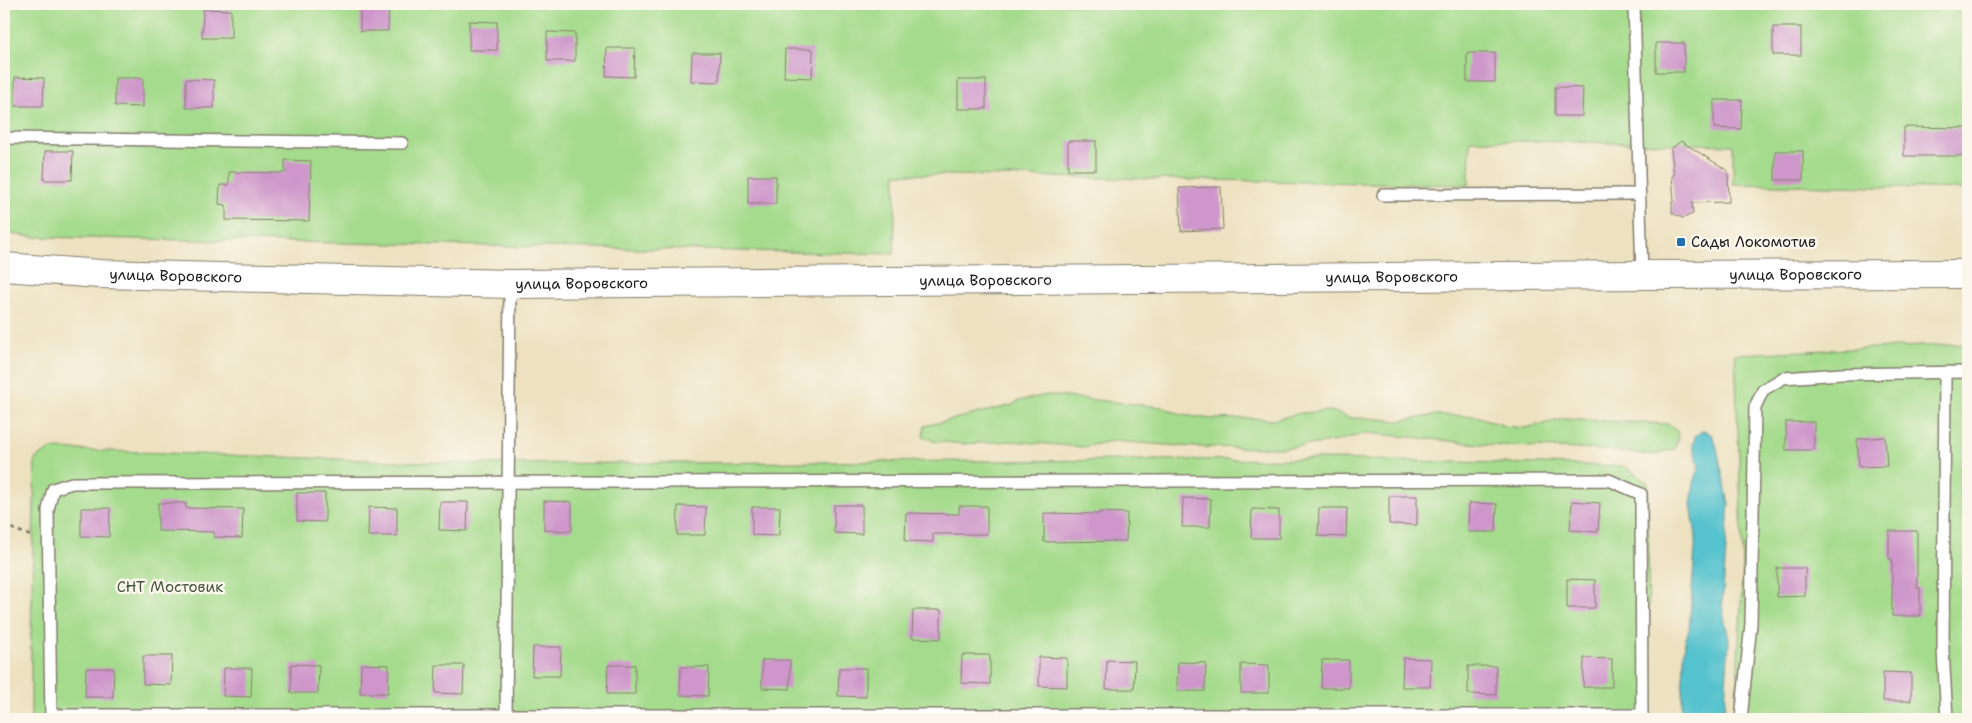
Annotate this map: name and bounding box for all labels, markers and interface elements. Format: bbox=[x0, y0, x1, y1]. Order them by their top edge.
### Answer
place label: Сады Локомотив bbox=[1691, 232, 1816, 252]
marker: Сады Локомотив bbox=[1675, 236, 1687, 248]
street label: улица Воровского bbox=[109, 264, 242, 287]
street label: улица Воровского bbox=[1729, 264, 1862, 285]
street label: улица Воровского bbox=[1325, 266, 1458, 288]
street label: улица Воровского bbox=[919, 270, 1052, 291]
street label: улица Воровского bbox=[515, 273, 648, 294]
park label: СНТ Мостовик bbox=[117, 577, 223, 597]

